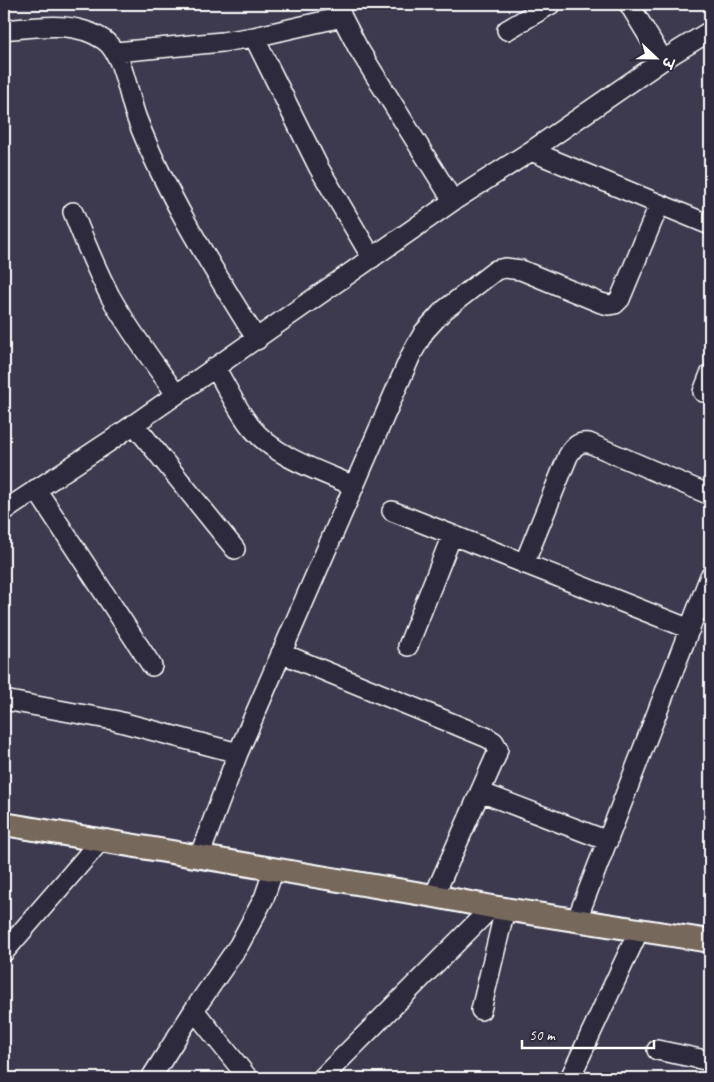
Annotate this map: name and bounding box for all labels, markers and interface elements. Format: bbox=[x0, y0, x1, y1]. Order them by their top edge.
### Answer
north arrow bbox=[632, 32, 682, 82]
text: उ bbox=[657, 53, 678, 72]
scale bar bbox=[522, 1017, 654, 1049]
text: 50 m bbox=[529, 1026, 556, 1045]

